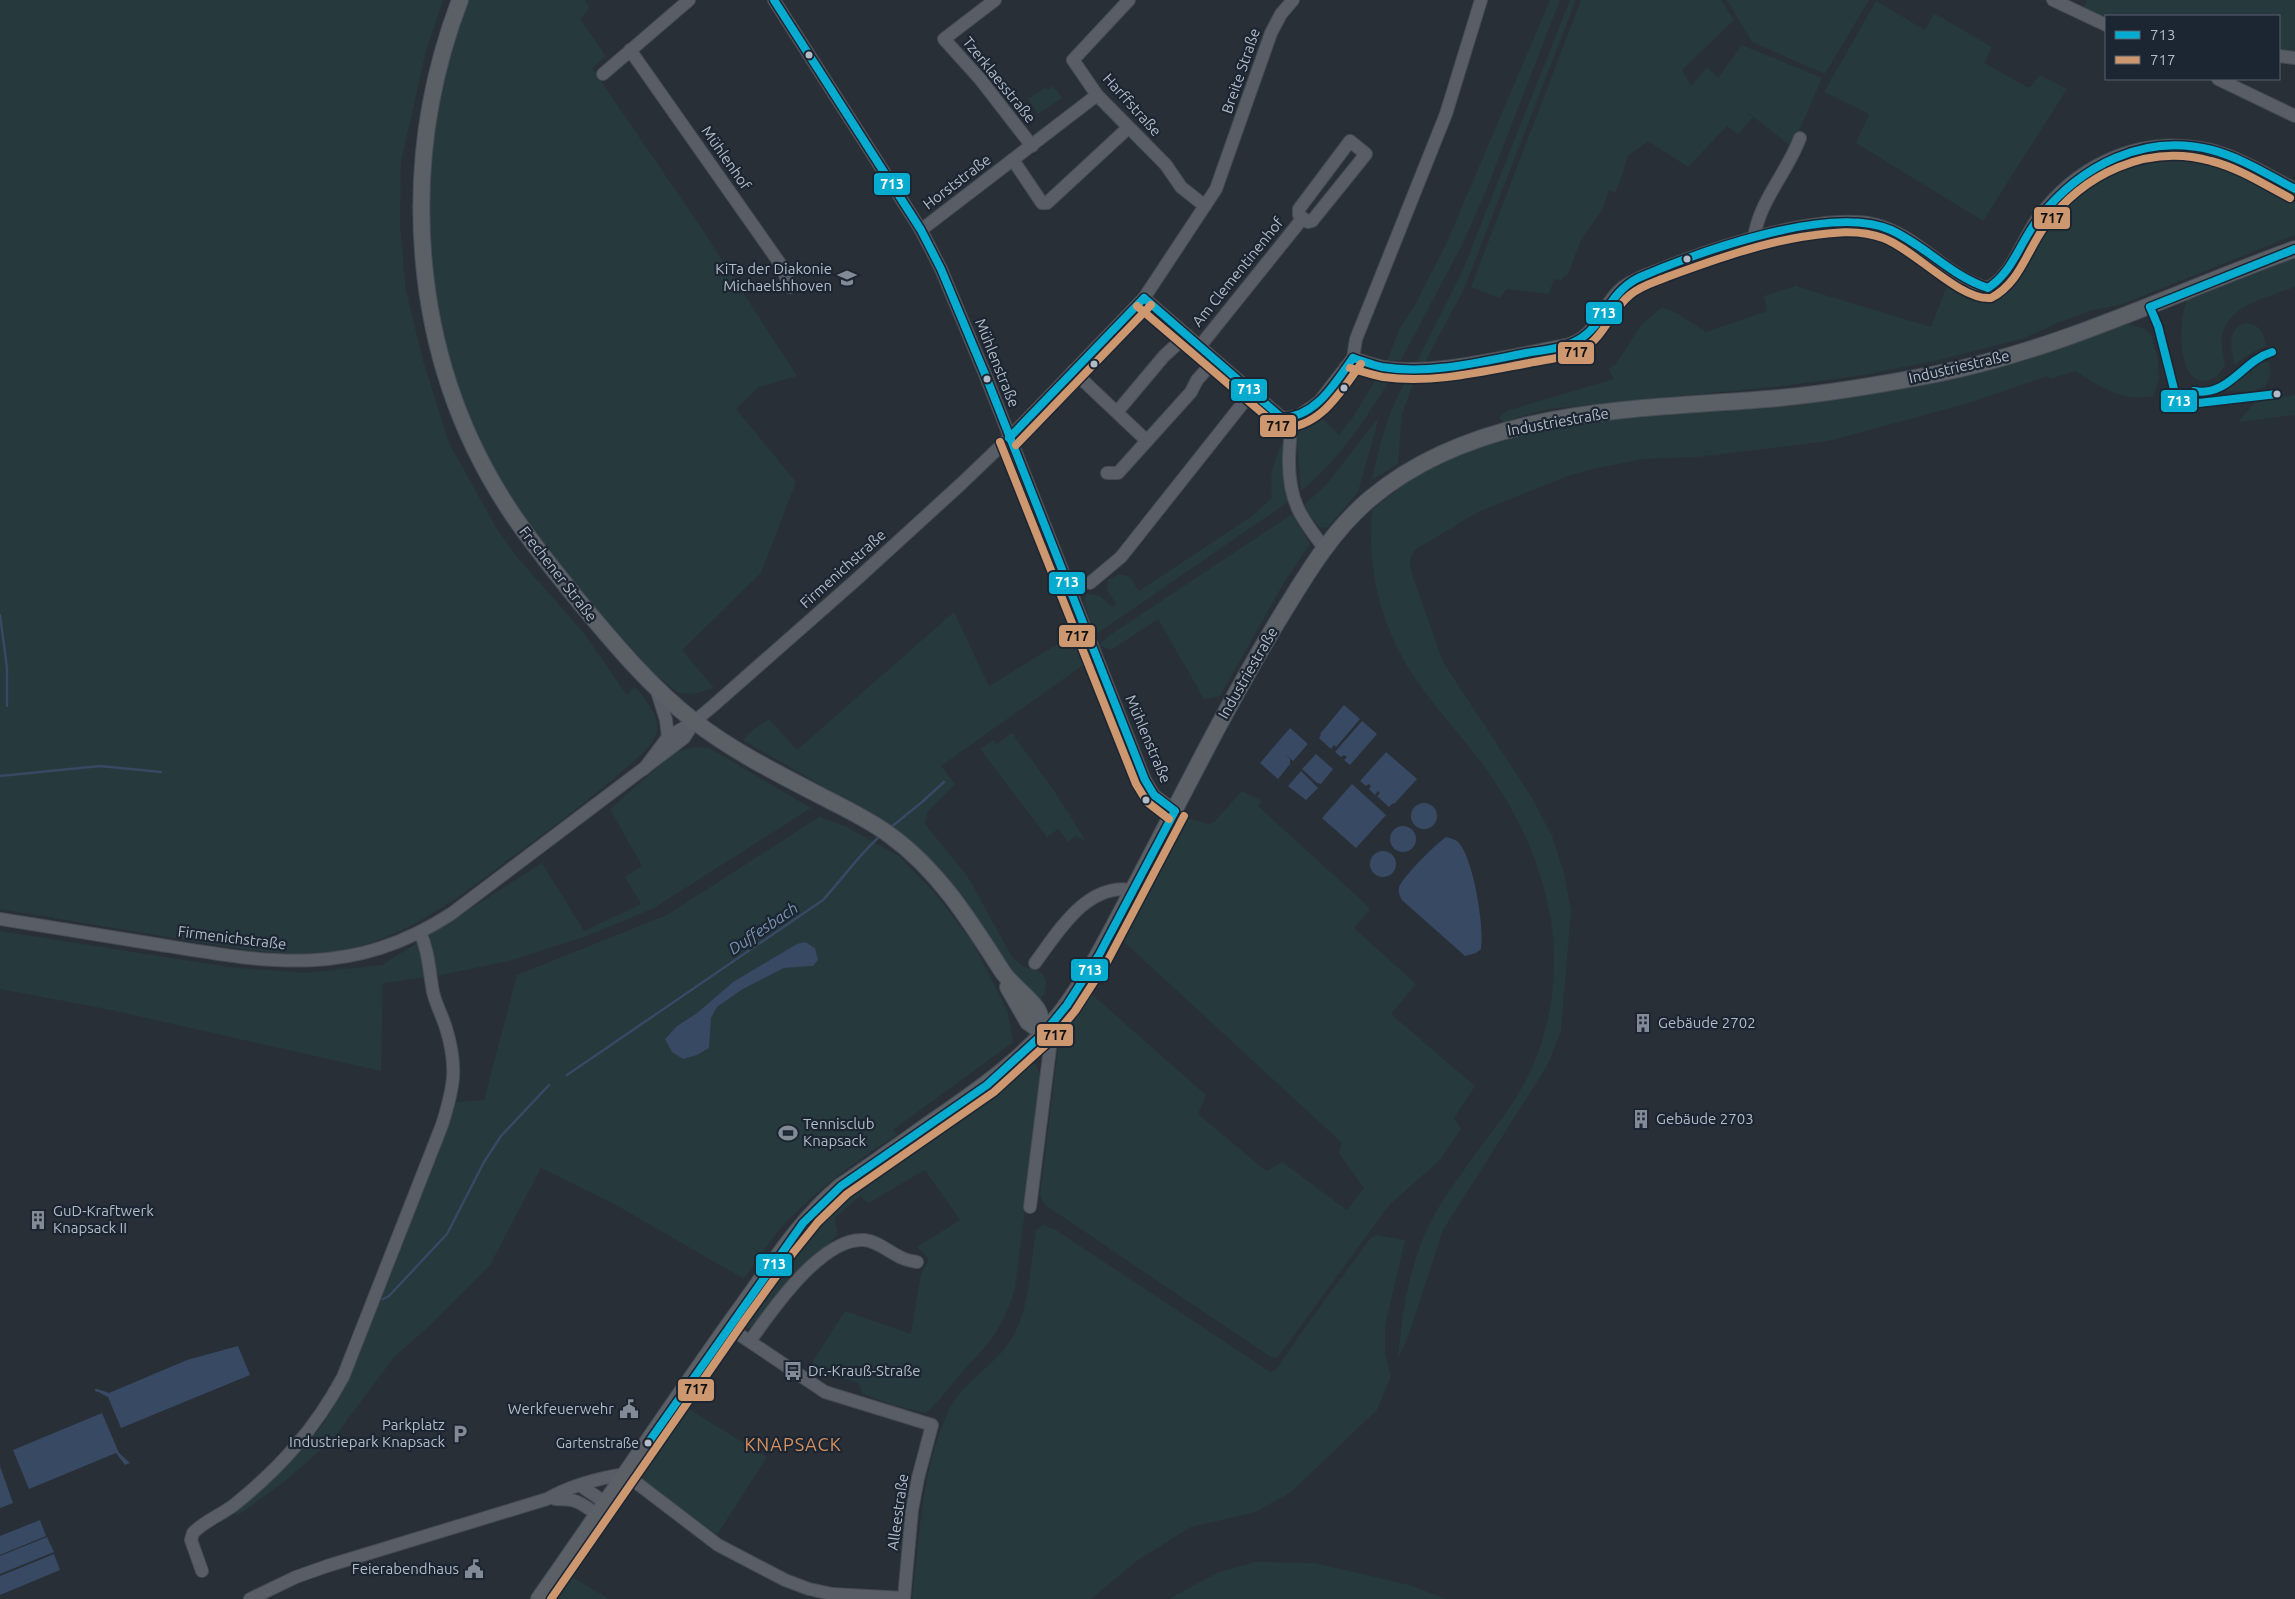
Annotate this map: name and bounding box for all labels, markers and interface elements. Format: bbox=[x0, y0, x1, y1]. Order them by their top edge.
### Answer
legend bbox=[2105, 15, 2280, 80]
street label: Breite Straße bbox=[1218, 26, 1263, 116]
text: 713 bbox=[2150, 26, 2175, 43]
street label: Tzerklaesstraße bbox=[959, 33, 1039, 126]
unlabelled marker bbox=[804, 50, 814, 60]
text: 717 bbox=[2150, 51, 2175, 68]
street label: Harffstraße bbox=[1100, 70, 1165, 139]
street label: Mühlenhof bbox=[698, 123, 755, 193]
street label: Horststraße bbox=[919, 151, 994, 213]
line badge: 713 bbox=[873, 172, 911, 196]
text: 713 bbox=[880, 176, 904, 192]
line badge: 717 bbox=[2033, 206, 2071, 230]
text: 717 bbox=[2040, 210, 2064, 226]
street label: Am Clementinenhof bbox=[1188, 214, 1287, 330]
unlabelled marker bbox=[1682, 254, 1692, 264]
place label: KiTa der Diakonie Michaelshhoven bbox=[715, 260, 832, 294]
school or university icon: KiTa der Diakonie Michaelshhoven bbox=[836, 267, 858, 289]
line badge: 713 bbox=[1585, 301, 1623, 325]
text: 713 bbox=[1592, 305, 1616, 321]
street label: Mühlenstraße bbox=[972, 316, 1023, 410]
line badge: 717 bbox=[1557, 341, 1595, 365]
text: 717 bbox=[1564, 344, 1588, 360]
street label: Industriestraße bbox=[1907, 347, 2011, 386]
unlabelled marker bbox=[1089, 359, 1099, 369]
unlabelled marker bbox=[982, 374, 992, 384]
line badge: 713 bbox=[1230, 378, 1268, 402]
text: 713 bbox=[1237, 381, 1261, 397]
unlabelled marker bbox=[1339, 383, 1349, 393]
line badge: 713 bbox=[2160, 389, 2198, 413]
unlabelled marker bbox=[2272, 389, 2282, 399]
text: 713 bbox=[2167, 393, 2191, 409]
street label: Industriestraße bbox=[1506, 404, 1610, 439]
line badge: 717 bbox=[1259, 414, 1297, 438]
text: 717 bbox=[1266, 418, 1290, 434]
street label: Frechener Straße bbox=[516, 523, 601, 625]
street label: Firmenichstraße bbox=[796, 526, 889, 612]
line badge: 713 bbox=[1048, 571, 1086, 595]
text: 713 bbox=[1055, 574, 1079, 590]
line badge: 717 bbox=[1058, 624, 1096, 648]
street label: Industriestraße bbox=[1214, 624, 1281, 722]
text: 717 bbox=[1065, 628, 1089, 644]
street label: Mühlenstraße bbox=[1122, 692, 1175, 785]
unlabelled marker bbox=[1141, 795, 1151, 805]
water label: Duffesbach bbox=[725, 898, 802, 959]
street label: Firmenichstraße bbox=[177, 922, 287, 953]
line badge: 713 bbox=[1070, 958, 1109, 982]
text: 713 bbox=[1078, 962, 1102, 978]
building icon: Gebäude 2702 bbox=[1632, 1012, 1654, 1034]
place label: Gebäude 2702 bbox=[1658, 1014, 1756, 1031]
line badge: 717 bbox=[1036, 1023, 1074, 1047]
text: 717 bbox=[1043, 1027, 1067, 1043]
building icon: Gebäude 2703 bbox=[1630, 1108, 1652, 1130]
place label: Gebäude 2703 bbox=[1656, 1110, 1754, 1127]
place label: Tennisclub Knapsack bbox=[803, 1115, 874, 1149]
sports icon: Tennisclub Knapsack bbox=[777, 1122, 799, 1144]
place label: GuD-Kraftwerk Knapsack II bbox=[53, 1202, 154, 1236]
building icon: GuD-Kraftwerk Knapsack II bbox=[27, 1209, 49, 1231]
line badge: 713 bbox=[755, 1253, 793, 1277]
text: 713 bbox=[762, 1256, 786, 1272]
bus stop icon: Dr.-Krauß-Straße bbox=[782, 1360, 804, 1382]
place label: Dr.-Krauß-Straße bbox=[808, 1362, 921, 1379]
line badge: 717 bbox=[677, 1378, 715, 1402]
text: 717 bbox=[684, 1381, 708, 1397]
public building icon: Werkfeuerwehr bbox=[618, 1398, 640, 1420]
place label: Werkfeuerwehr bbox=[508, 1400, 614, 1417]
place label: Parkplatz Industriepark Knapsack bbox=[289, 1416, 445, 1450]
parking icon: Parkplatz Industriepark Knapsack bbox=[449, 1423, 471, 1445]
district label: KNAPSACK bbox=[744, 1434, 842, 1454]
place label: Gartenstraße bbox=[556, 1435, 639, 1451]
marker: Gartenstraße bbox=[643, 1438, 653, 1448]
street label: Alleestraße bbox=[884, 1472, 911, 1551]
public building icon: Feierabendhaus bbox=[463, 1558, 485, 1580]
place label: Feierabendhaus bbox=[352, 1560, 459, 1577]

